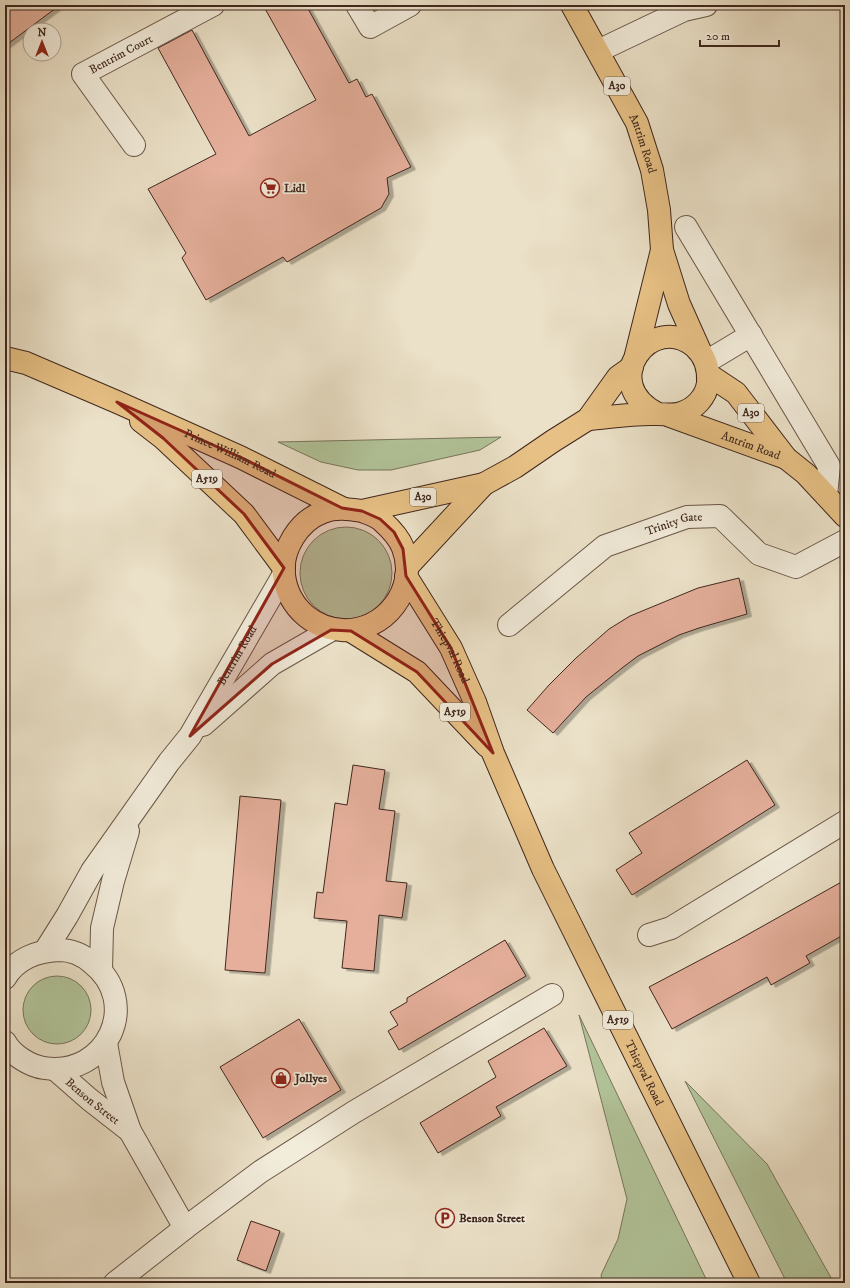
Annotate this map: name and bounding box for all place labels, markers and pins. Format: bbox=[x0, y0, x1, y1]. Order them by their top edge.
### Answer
supermarket icon: Lidl bbox=[259, 177, 281, 199]
place label: Lidl bbox=[284, 181, 306, 196]
shop icon: Jollyes bbox=[270, 1067, 292, 1089]
place label: Jollyes bbox=[293, 1071, 327, 1086]
parking icon: Benson Street bbox=[434, 1207, 456, 1229]
place label: Benson Street bbox=[459, 1211, 525, 1226]

